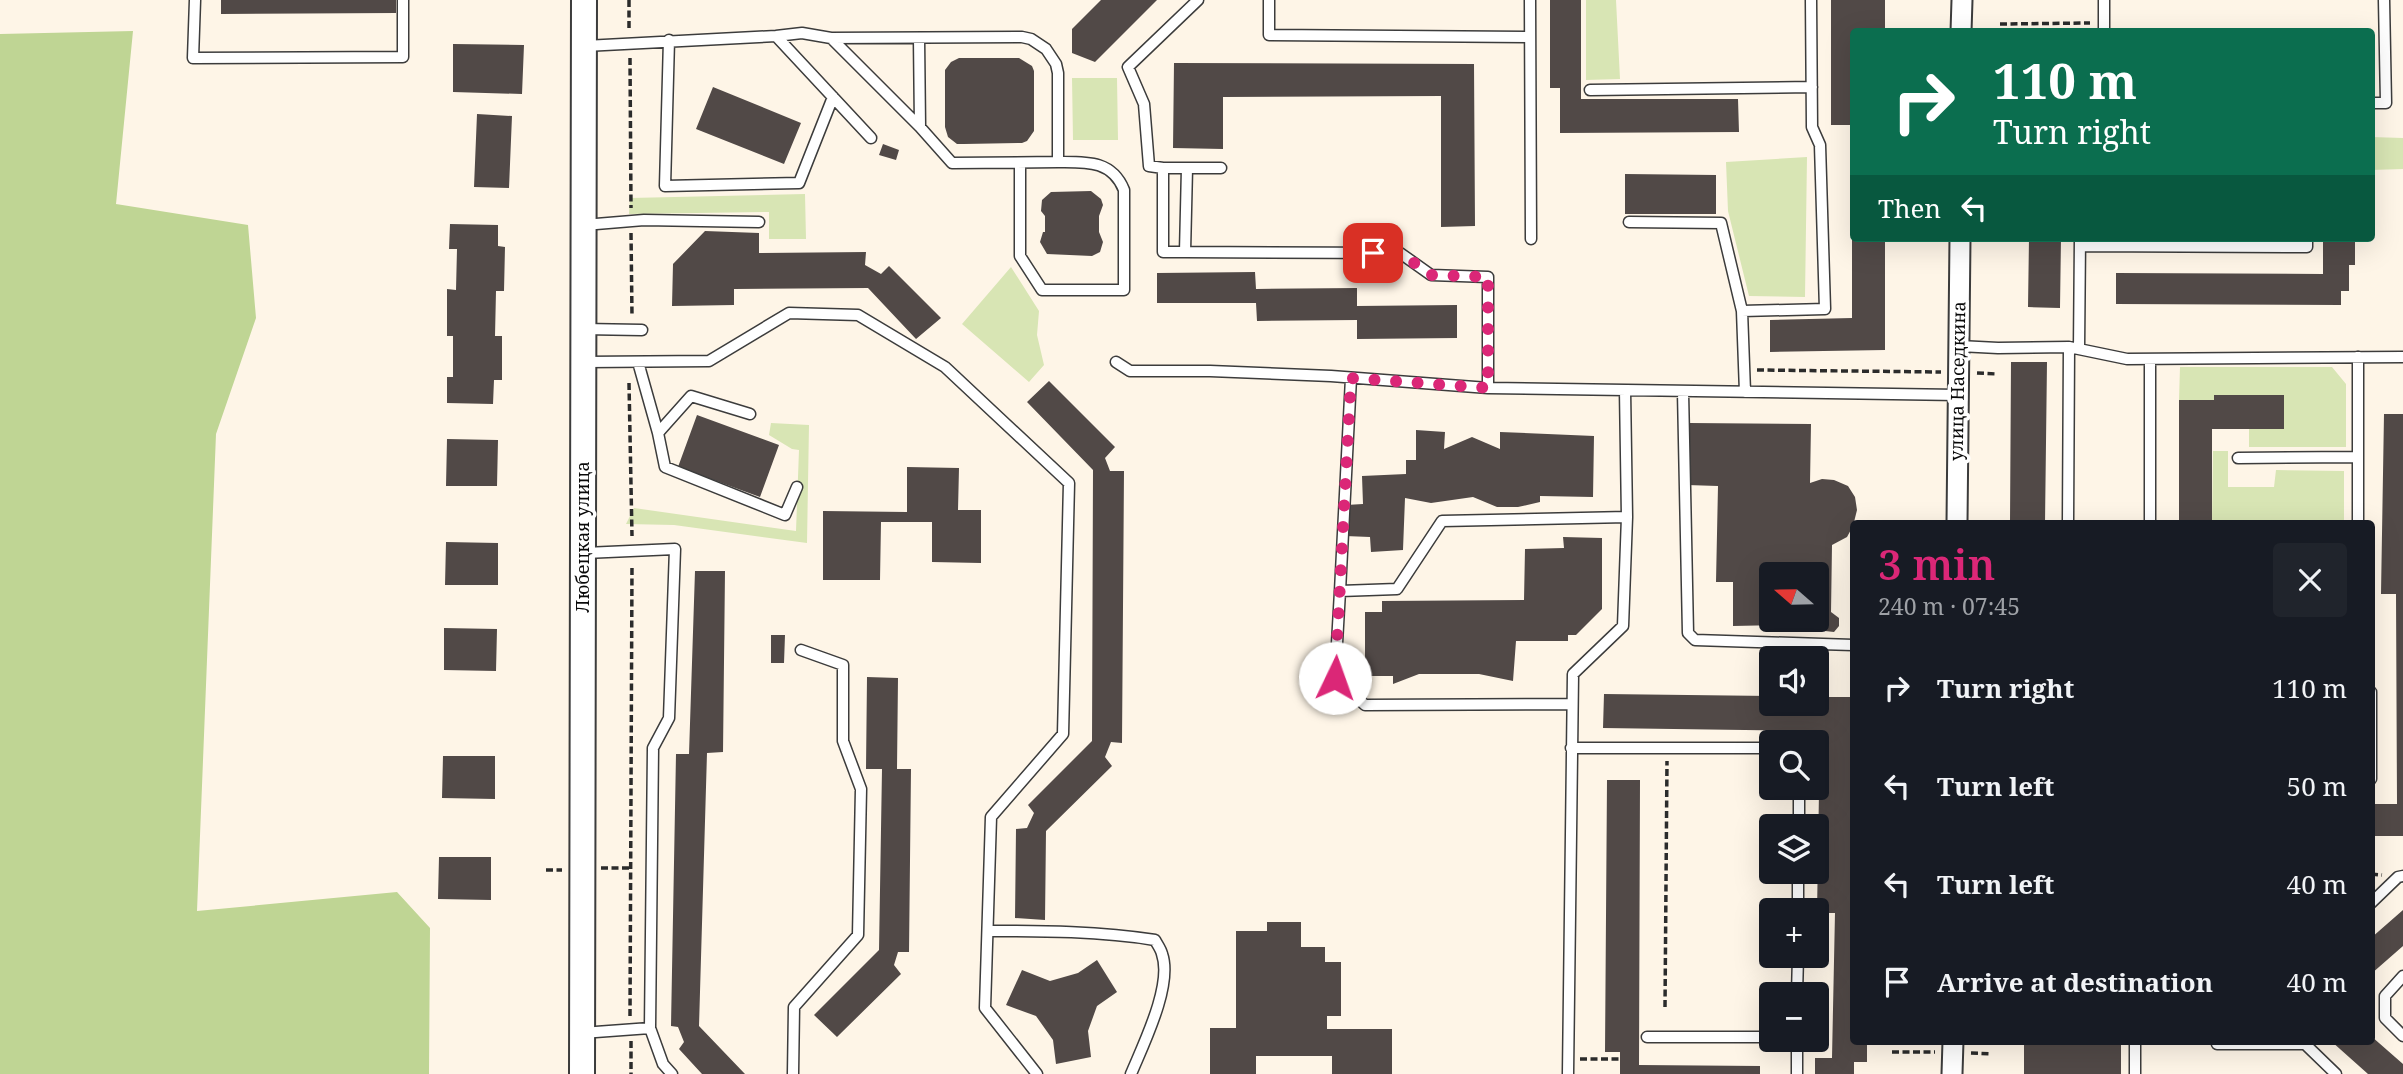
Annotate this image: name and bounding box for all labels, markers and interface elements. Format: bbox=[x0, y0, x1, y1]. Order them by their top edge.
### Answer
text: 110 m bbox=[1993, 47, 2137, 113]
icon: right bbox=[1878, 56, 1969, 147]
text: Turn right bbox=[1993, 110, 2151, 153]
icon: left bbox=[1955, 189, 1993, 227]
text: Then bbox=[1878, 190, 1941, 226]
pin bbox=[1343, 223, 1403, 283]
icon: arrive bbox=[1354, 234, 1392, 272]
street label: улица Наседкина bbox=[1944, 301, 1970, 461]
street label: Любецкая улица bbox=[570, 461, 594, 613]
text: 3 min bbox=[1878, 535, 1995, 592]
button: close bbox=[2273, 543, 2347, 617]
north arrow bbox=[1759, 562, 1829, 632]
map controls bbox=[1759, 562, 1829, 1052]
text: 240 m · 07:45 bbox=[1878, 590, 2020, 622]
position arrow bbox=[1298, 641, 1372, 715]
button: sound bbox=[1759, 646, 1829, 716]
icon: right bbox=[1878, 669, 1916, 707]
text: Turn right bbox=[1937, 670, 2074, 706]
text: 110 m bbox=[2272, 670, 2347, 706]
button: search bbox=[1759, 730, 1829, 800]
icon: left bbox=[1878, 767, 1916, 805]
text: Turn left bbox=[1937, 768, 2054, 804]
text: 50 m bbox=[2287, 768, 2347, 804]
button: layers bbox=[1759, 814, 1829, 884]
icon: left bbox=[1878, 865, 1916, 903]
text: Turn left bbox=[1937, 866, 2054, 902]
text: 40 m bbox=[2287, 866, 2347, 902]
button: + bbox=[1759, 898, 1829, 968]
icon: arrive bbox=[1878, 963, 1916, 1001]
text: Arrive at destination bbox=[1937, 964, 2213, 1000]
text: 40 m bbox=[2287, 964, 2347, 1000]
button: − bbox=[1759, 982, 1829, 1052]

